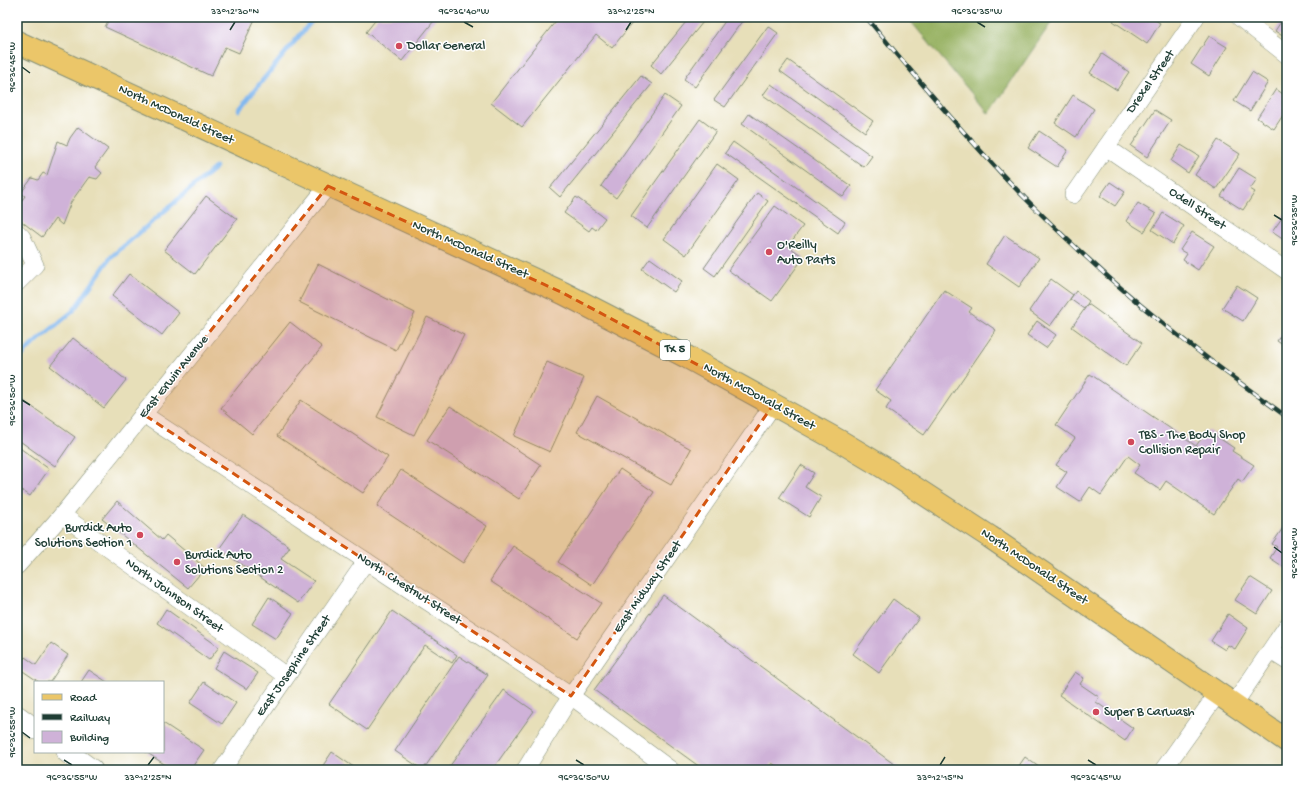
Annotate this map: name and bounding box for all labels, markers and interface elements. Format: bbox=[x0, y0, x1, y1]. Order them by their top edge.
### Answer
text: 33°12'30"N bbox=[210, 6, 259, 18]
text: 96°36'40"W bbox=[438, 6, 490, 18]
text: 33°12'25"N bbox=[606, 6, 655, 18]
text: 96°36'35"W bbox=[951, 6, 1003, 18]
place label: Dollar General bbox=[406, 39, 485, 54]
text: 96°36'45"W bbox=[7, 41, 19, 93]
marker: Dollar General bbox=[394, 41, 404, 51]
street label: Drexel Street bbox=[1123, 46, 1179, 117]
street label: North McDonald Street bbox=[116, 82, 238, 149]
street label: Odell Street bbox=[1166, 184, 1230, 235]
text: 96°36'35"W bbox=[1289, 194, 1301, 246]
street label: North McDonald Street bbox=[410, 218, 532, 283]
place label: O'Reilly Auto Parts bbox=[777, 238, 836, 268]
marker: O'Reilly Auto Parts bbox=[764, 247, 774, 257]
street label: East Erwin Avenue bbox=[136, 332, 212, 422]
road number: TX 5 bbox=[660, 340, 690, 360]
street label: North McDonald Street bbox=[700, 360, 819, 435]
text: 96°36'50"W bbox=[7, 374, 19, 426]
place label: TBS - The Body Shop Collision Repair bbox=[1138, 428, 1246, 458]
marker: TBS - The Body Shop Collision Repair bbox=[1126, 437, 1136, 447]
place label: Burdick Auto Solutions Section 1 bbox=[35, 521, 132, 551]
street label: North McDonald Street bbox=[978, 526, 1092, 609]
text: 96°36'40"W bbox=[1289, 527, 1301, 579]
marker: Burdick Auto Solutions Section 1 bbox=[135, 530, 145, 540]
street label: East Midway Street bbox=[610, 537, 686, 636]
place label: Burdick Auto Solutions Section 2 bbox=[184, 548, 284, 578]
street label: North Chestnut Street bbox=[354, 550, 465, 629]
street label: North Johnson Street bbox=[122, 555, 227, 638]
marker: Burdick Auto Solutions Section 2 bbox=[172, 557, 182, 567]
street label: East Josephine Street bbox=[253, 611, 336, 720]
legend bbox=[34, 681, 164, 753]
text: Road bbox=[70, 692, 97, 706]
place label: Super B Carwash bbox=[1104, 705, 1195, 720]
text: 96°36'55"W bbox=[7, 706, 19, 758]
marker: Super B Carwash bbox=[1091, 707, 1101, 717]
text: Railway bbox=[70, 712, 110, 726]
text: Building bbox=[69, 732, 109, 746]
text: 96°36'55"W bbox=[46, 772, 98, 784]
text: 33°12'25"N bbox=[123, 772, 172, 784]
text: 96°36'50"W bbox=[558, 772, 610, 784]
text: 33°12'15"N bbox=[916, 772, 964, 784]
text: 96°36'45"W bbox=[1070, 772, 1122, 784]

